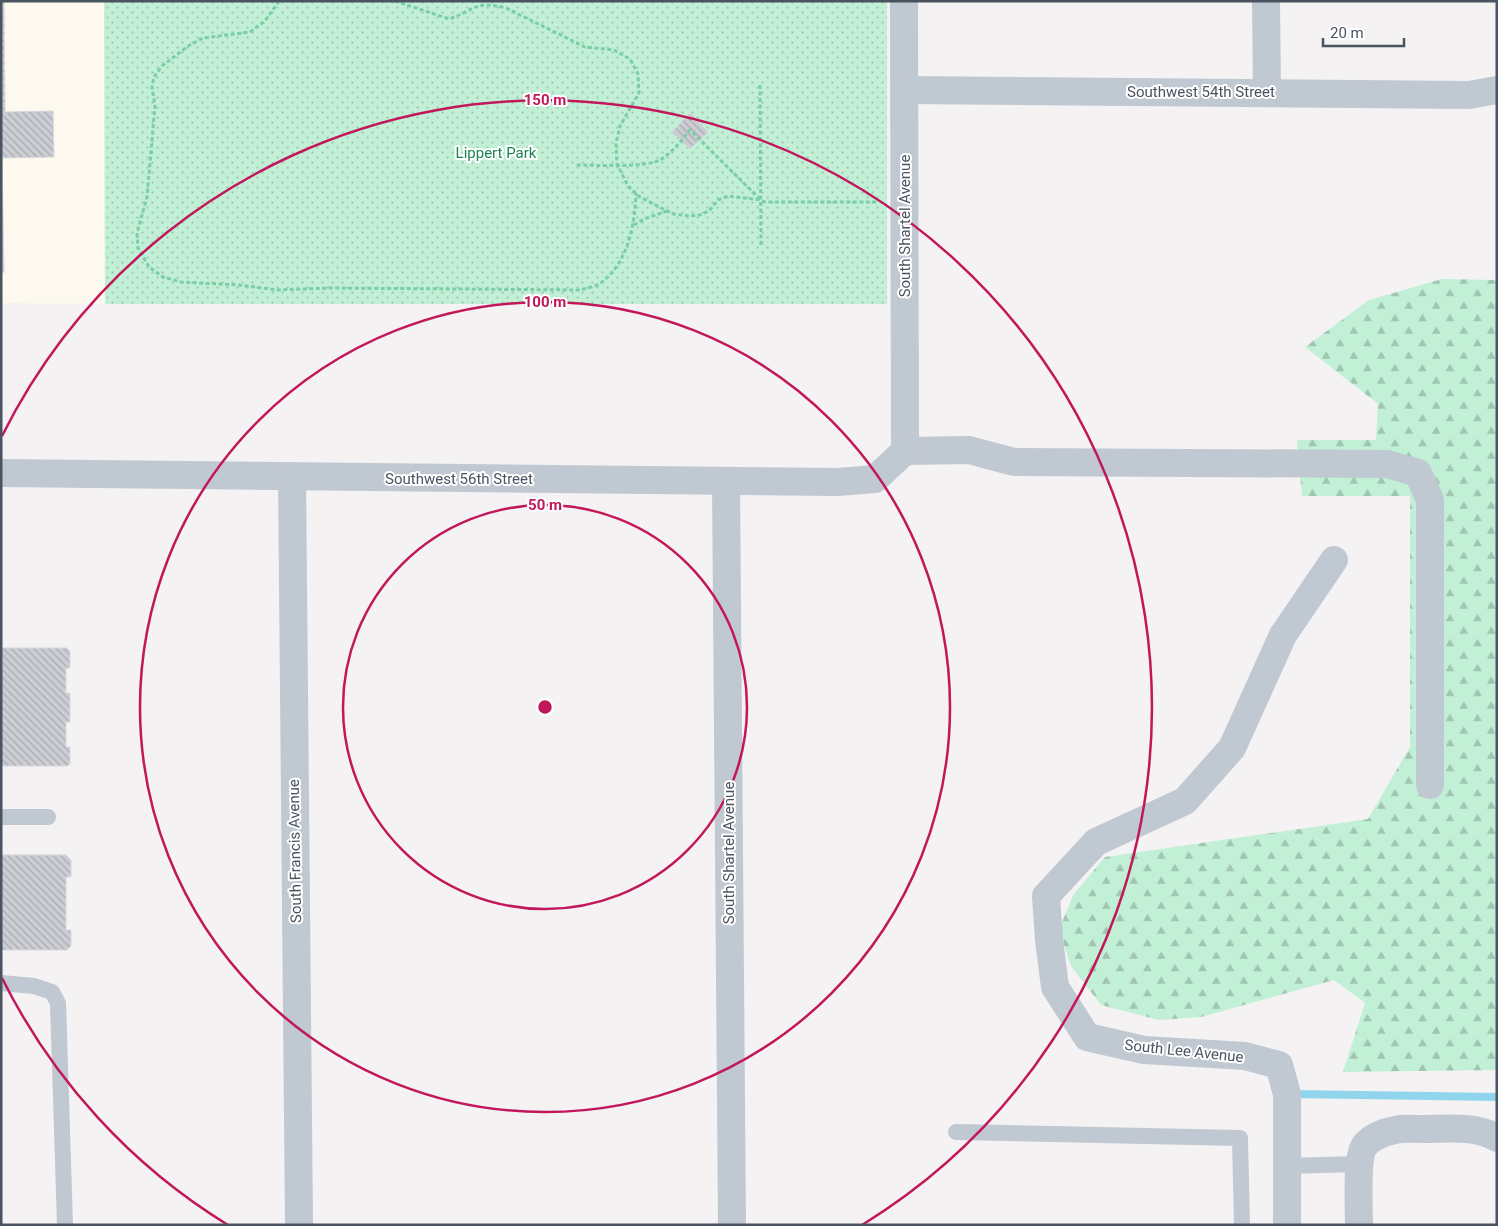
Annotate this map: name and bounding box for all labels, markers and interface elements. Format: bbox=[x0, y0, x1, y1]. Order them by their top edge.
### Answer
scale bar bbox=[1323, 15, 1404, 47]
text: 20 m bbox=[1330, 24, 1364, 42]
street label: Southwest 54th Street bbox=[1127, 83, 1275, 101]
text: 150 m bbox=[524, 91, 566, 109]
park label: Lippert Park bbox=[456, 144, 537, 162]
street label: South Shartel Avenue bbox=[896, 155, 914, 297]
text: 100 m bbox=[524, 293, 566, 311]
street label: Southwest 56th Street bbox=[385, 470, 533, 488]
text: 50 m bbox=[528, 496, 562, 514]
centre of rings bbox=[536, 698, 554, 716]
street label: South Francis Avenue bbox=[285, 779, 305, 923]
street label: South Shartel Avenue bbox=[720, 782, 738, 924]
street label: South Lee Avenue bbox=[1124, 1036, 1244, 1066]

